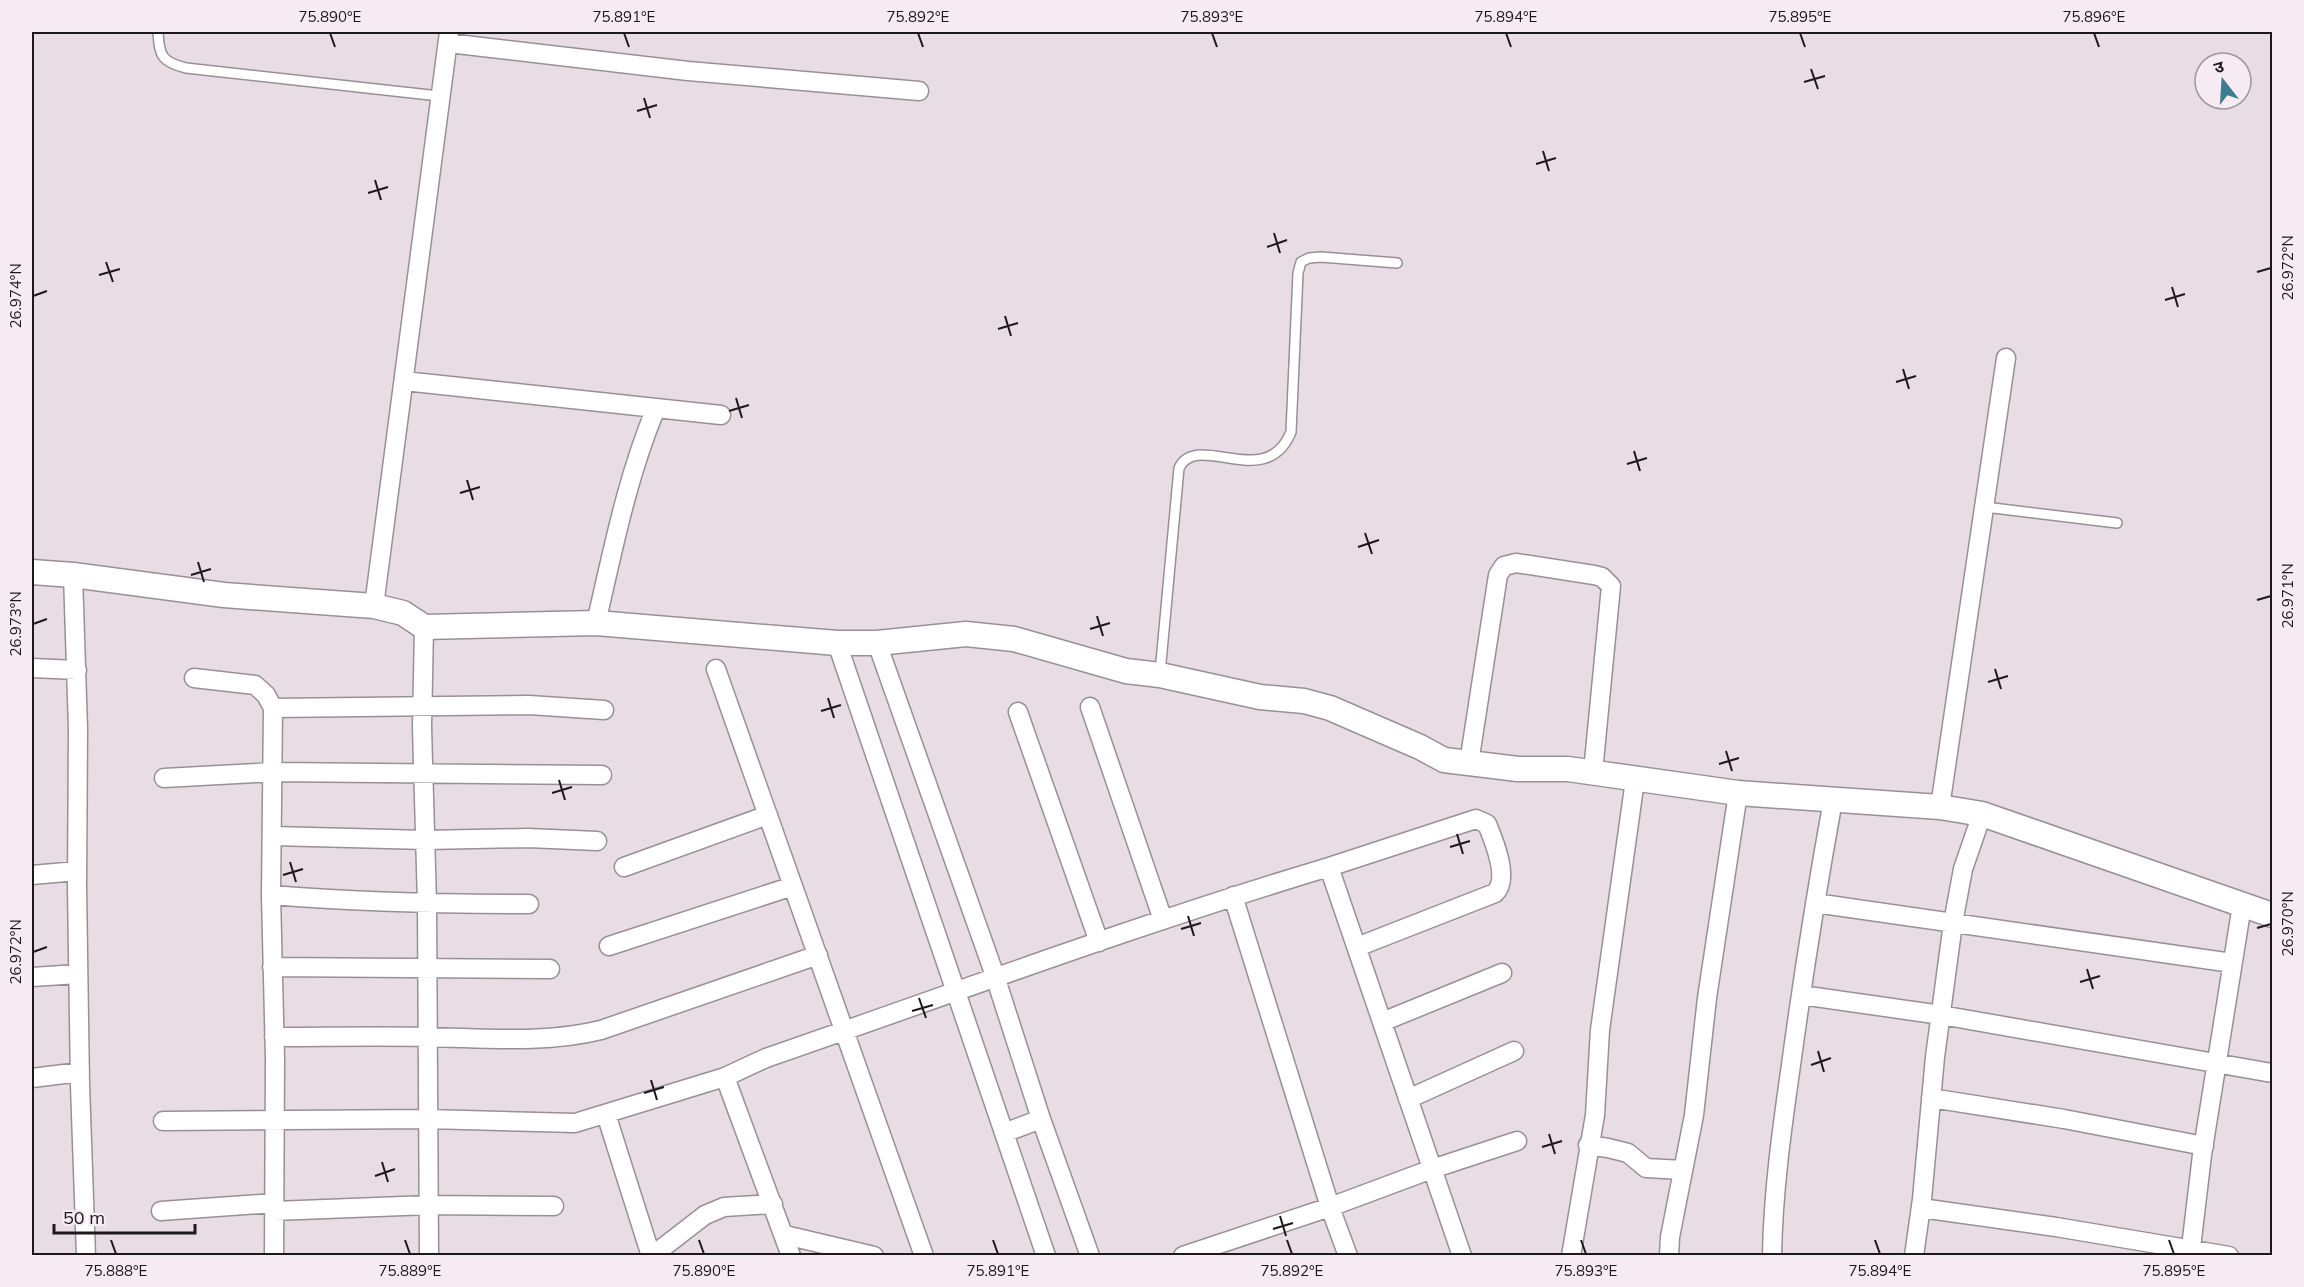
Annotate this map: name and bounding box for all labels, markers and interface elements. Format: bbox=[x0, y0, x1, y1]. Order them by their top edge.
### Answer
text: 75.890°E bbox=[299, 7, 362, 26]
text: 75.891°E bbox=[593, 7, 656, 26]
text: 75.892°E bbox=[887, 7, 950, 26]
text: 75.893°E bbox=[1181, 7, 1244, 26]
text: 75.894°E bbox=[1475, 7, 1538, 26]
text: 75.895°E bbox=[1769, 7, 1832, 26]
text: 75.896°E bbox=[2063, 7, 2126, 26]
north arrow bbox=[2193, 51, 2253, 111]
text: उ bbox=[2211, 56, 2227, 78]
text: 26.972°N bbox=[2278, 235, 2297, 301]
text: 26.974°N bbox=[6, 263, 25, 329]
text: 26.971°N bbox=[2278, 563, 2297, 629]
text: 26.973°N bbox=[6, 591, 25, 657]
text: 26.970°N bbox=[2278, 891, 2297, 957]
text: 26.972°N bbox=[6, 919, 25, 985]
scale bar bbox=[54, 1197, 195, 1235]
text: 50 m bbox=[63, 1206, 105, 1229]
text: 75.888°E bbox=[85, 1261, 148, 1280]
text: 75.889°E bbox=[379, 1261, 442, 1280]
text: 75.890°E bbox=[673, 1261, 736, 1280]
text: 75.891°E bbox=[967, 1261, 1030, 1280]
text: 75.892°E bbox=[1261, 1261, 1324, 1280]
text: 75.893°E bbox=[1555, 1261, 1618, 1280]
text: 75.894°E bbox=[1849, 1261, 1912, 1280]
text: 75.895°E bbox=[2143, 1261, 2206, 1280]

